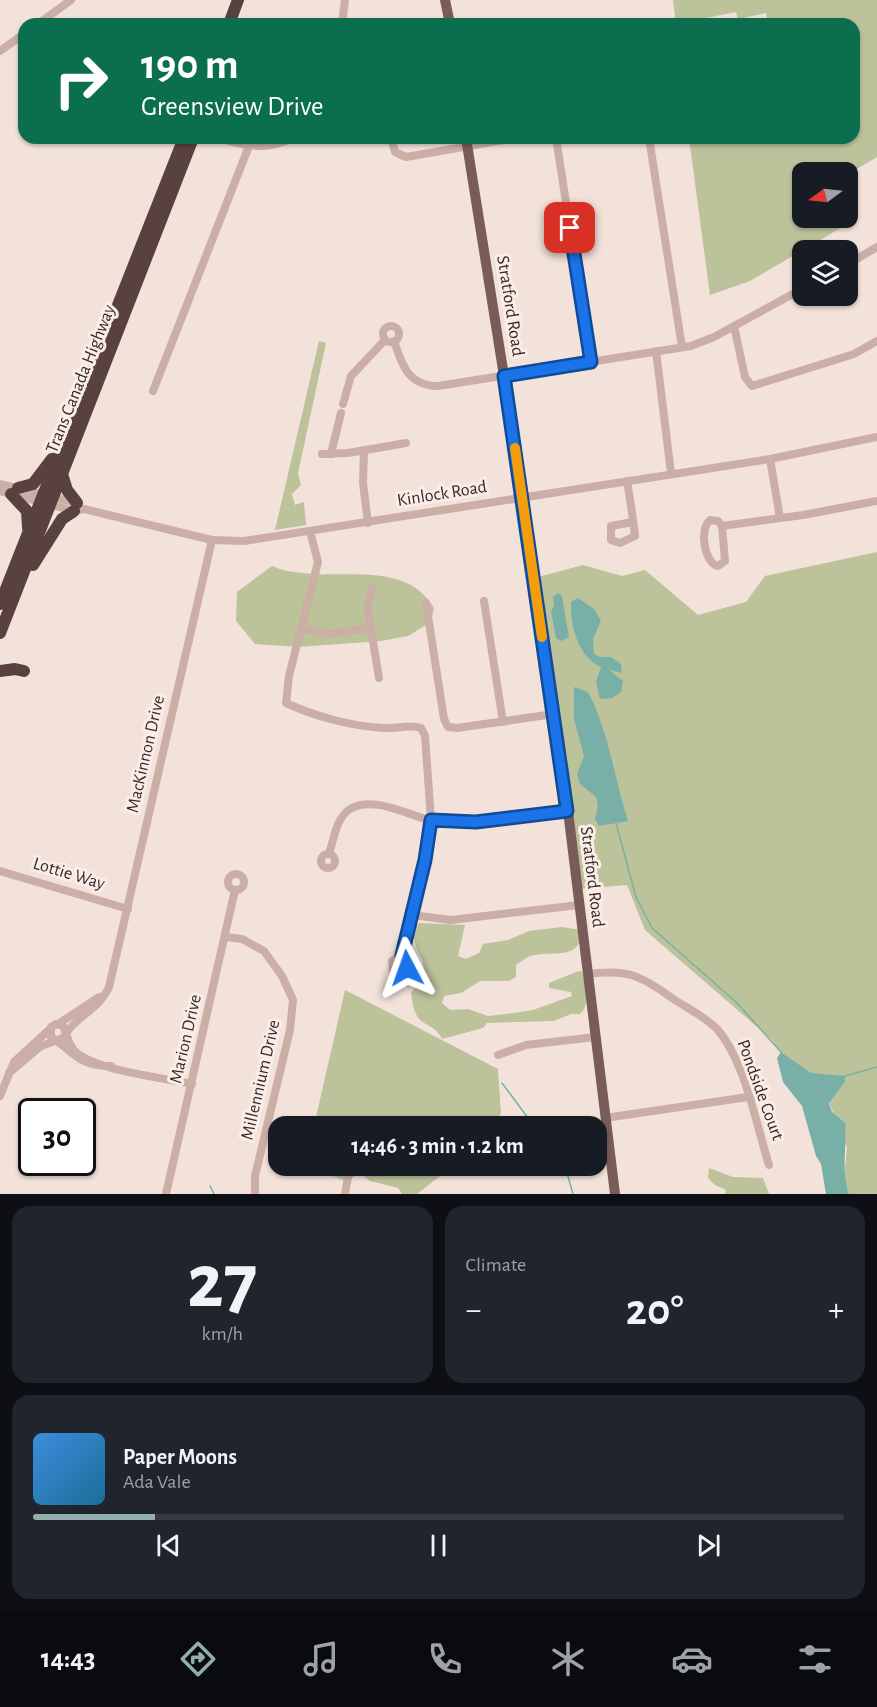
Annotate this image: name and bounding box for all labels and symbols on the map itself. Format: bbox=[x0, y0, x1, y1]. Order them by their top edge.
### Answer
north arrow bbox=[792, 162, 858, 228]
pin bbox=[544, 202, 595, 253]
street label: Stratford Road bbox=[493, 254, 527, 358]
street label: Trans Canada Highway bbox=[43, 302, 119, 456]
street label: Kinlock Road bbox=[396, 478, 488, 510]
street label: MacKinnon Drive bbox=[124, 694, 168, 814]
street label: Stratford Road bbox=[577, 825, 607, 929]
street label: Lottie Way bbox=[31, 855, 107, 894]
position arrow bbox=[375, 936, 439, 1000]
street label: Marion Drive bbox=[167, 993, 205, 1085]
street label: Millennium Drive bbox=[238, 1018, 284, 1142]
street label: Pondside Court bbox=[733, 1037, 787, 1143]
speed limit sign: 30 bbox=[18, 1098, 96, 1176]

